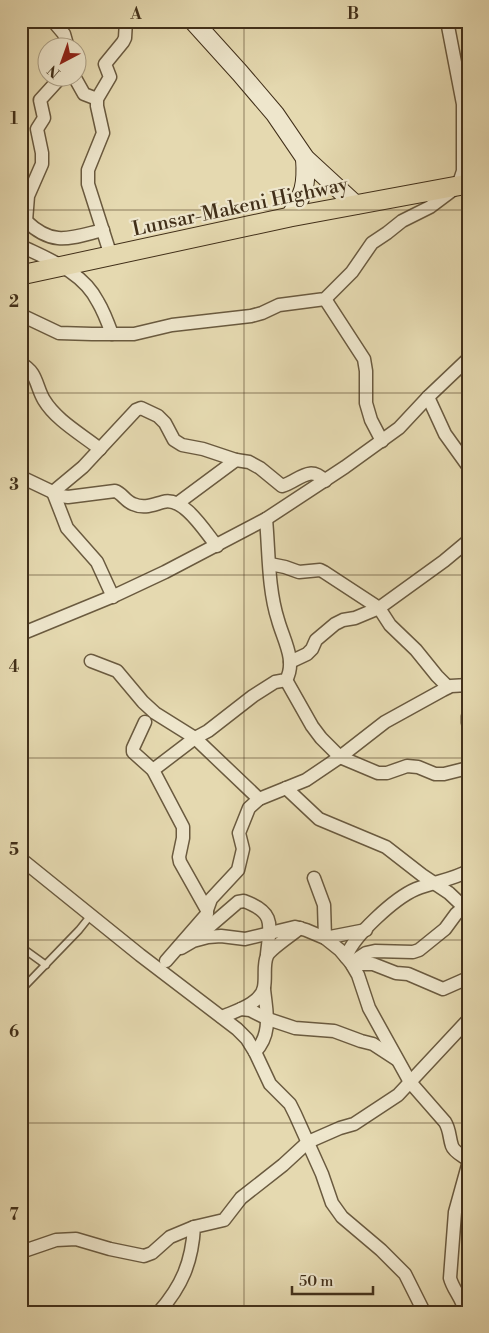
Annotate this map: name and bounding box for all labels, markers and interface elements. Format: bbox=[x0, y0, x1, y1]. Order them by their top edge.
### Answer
text: A bbox=[129, 4, 142, 24]
text: B bbox=[347, 4, 359, 24]
north arrow bbox=[38, 38, 88, 88]
text: N bbox=[44, 61, 64, 81]
text: 1 bbox=[10, 109, 18, 129]
street label: Lunsar-Makeni Highway bbox=[130, 172, 351, 243]
text: 2 bbox=[9, 292, 19, 312]
text: 3 bbox=[9, 475, 19, 495]
text: 4 bbox=[9, 657, 20, 677]
text: 5 bbox=[9, 840, 19, 860]
text: 6 bbox=[9, 1022, 19, 1042]
text: 7 bbox=[9, 1205, 19, 1225]
scale bar bbox=[292, 1263, 373, 1295]
text: 50 m bbox=[299, 1272, 333, 1291]

